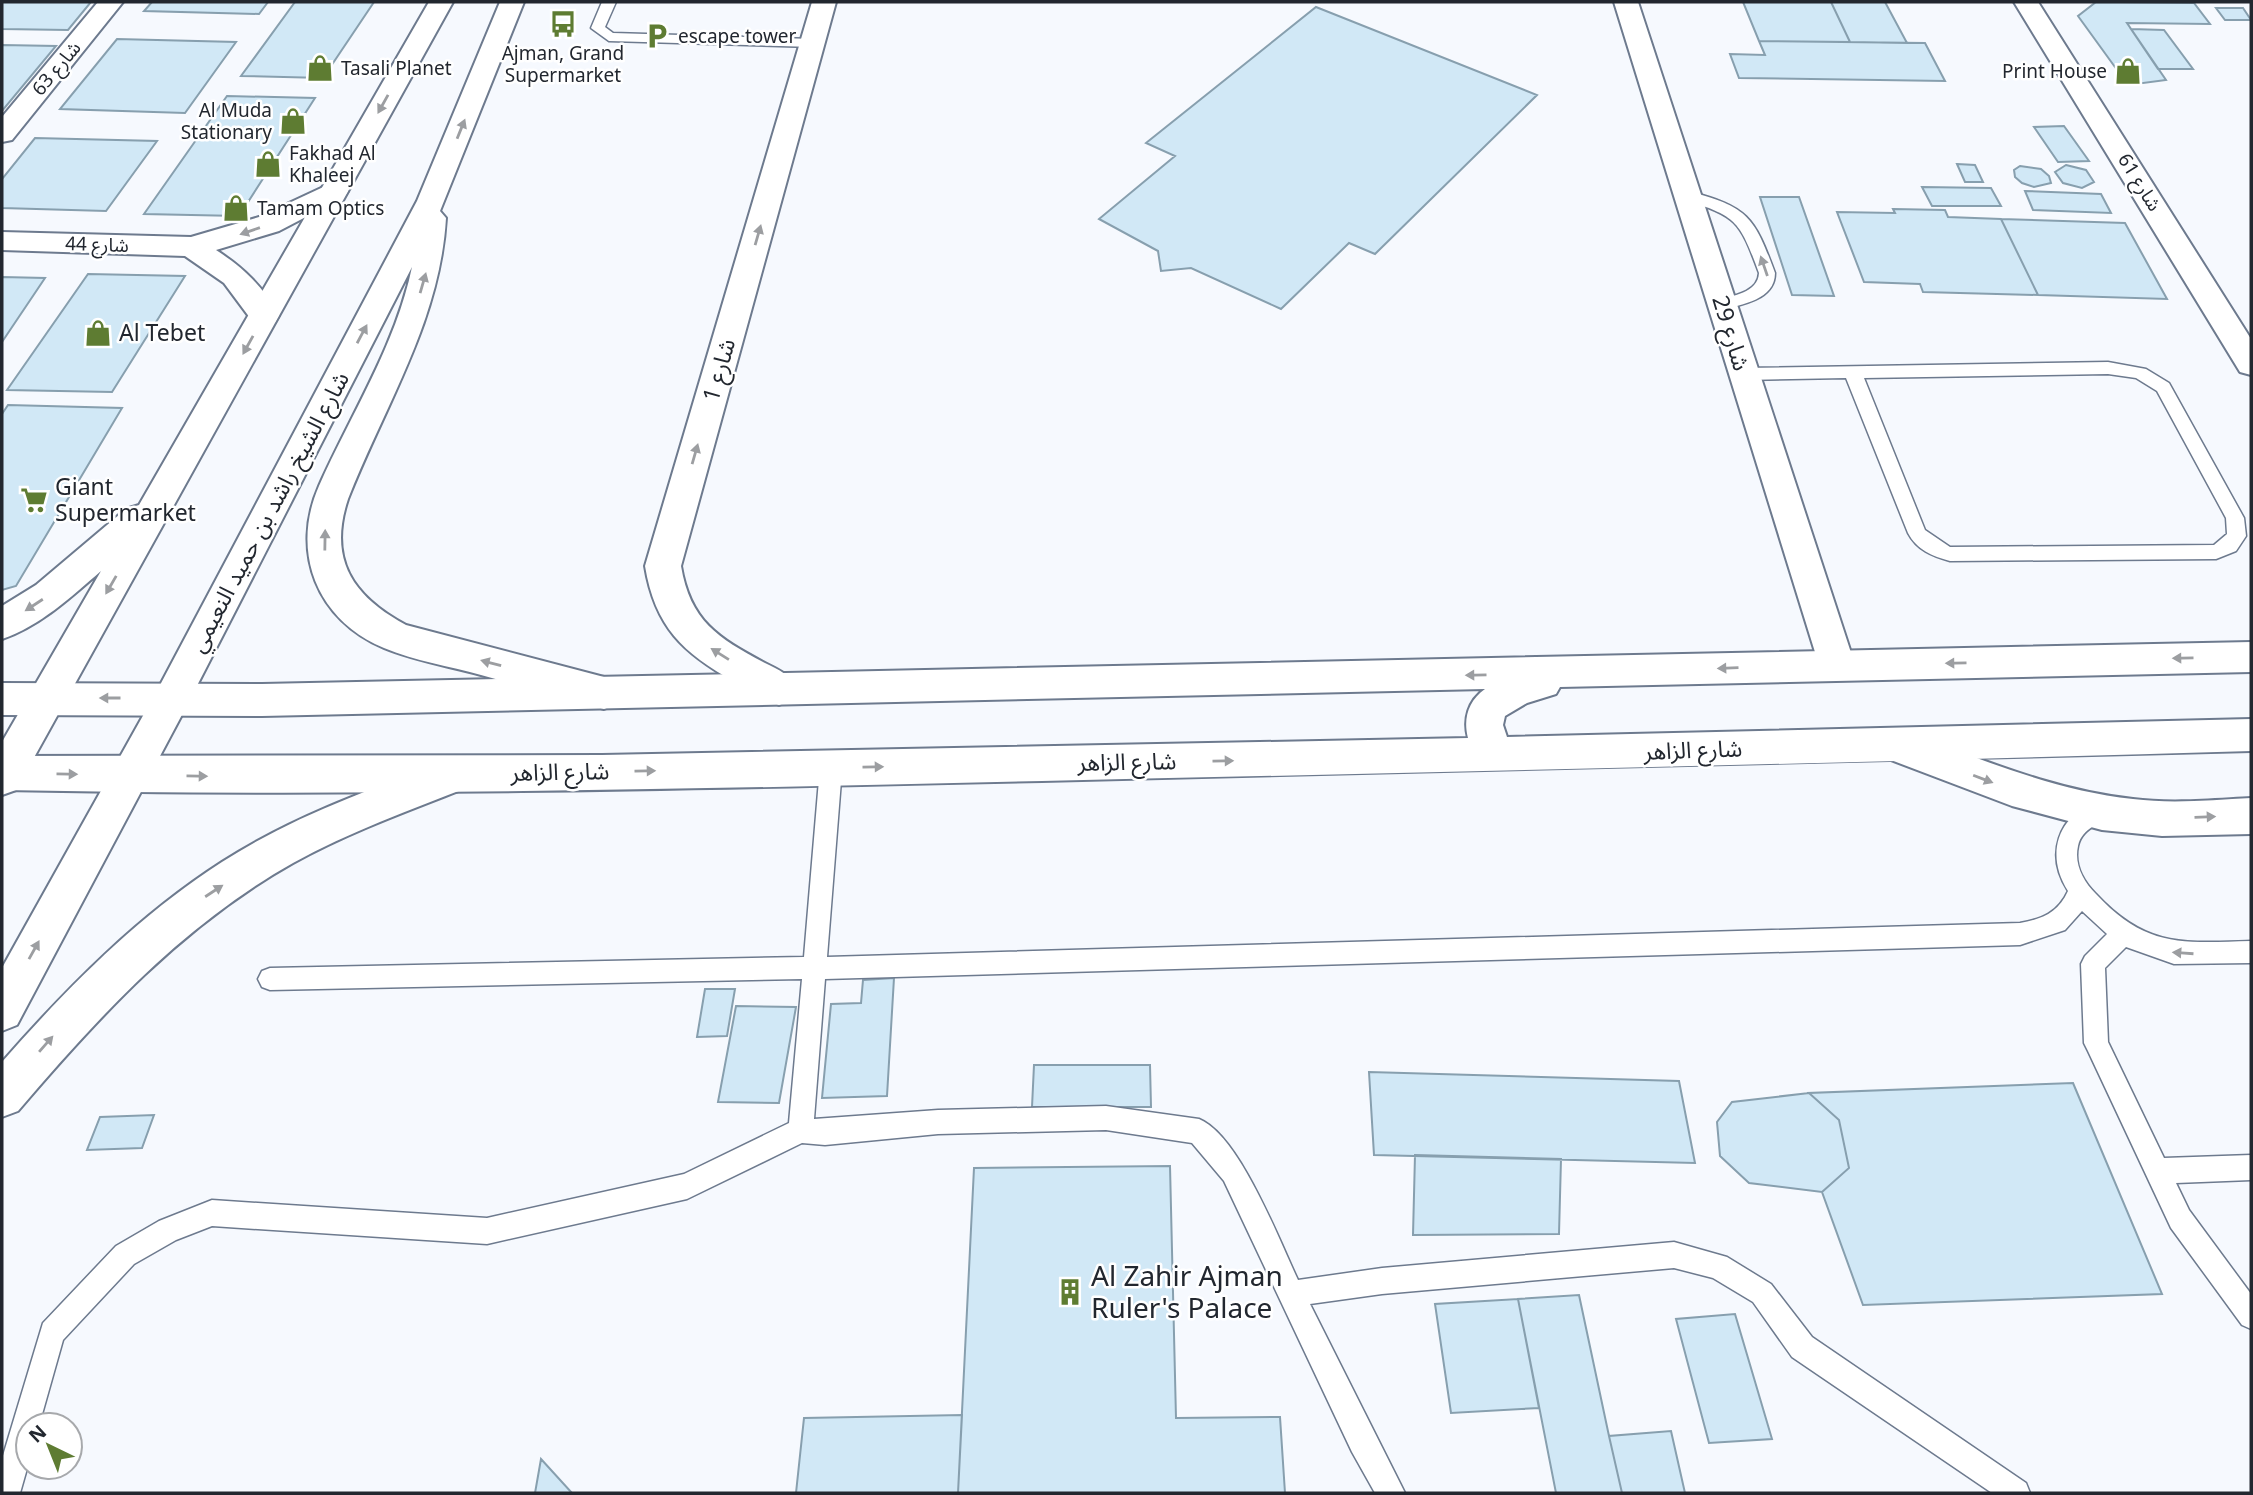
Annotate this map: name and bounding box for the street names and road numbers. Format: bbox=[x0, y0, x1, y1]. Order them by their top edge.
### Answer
street label: شارع 63 bbox=[26, 35, 87, 101]
street label: شارع 61 bbox=[2111, 148, 2168, 216]
street label: شارع 44 bbox=[65, 230, 129, 259]
street label: شارع 29 bbox=[1703, 291, 1759, 375]
street label: شارع 1 bbox=[694, 335, 744, 405]
street label: شارع الشيخ راشد بن حميد النعيمي bbox=[180, 366, 358, 659]
street label: شارع الزاهر bbox=[1642, 731, 1743, 769]
street label: شارع الزاهر bbox=[1076, 744, 1177, 780]
street label: شارع الزاهر bbox=[509, 754, 610, 790]

